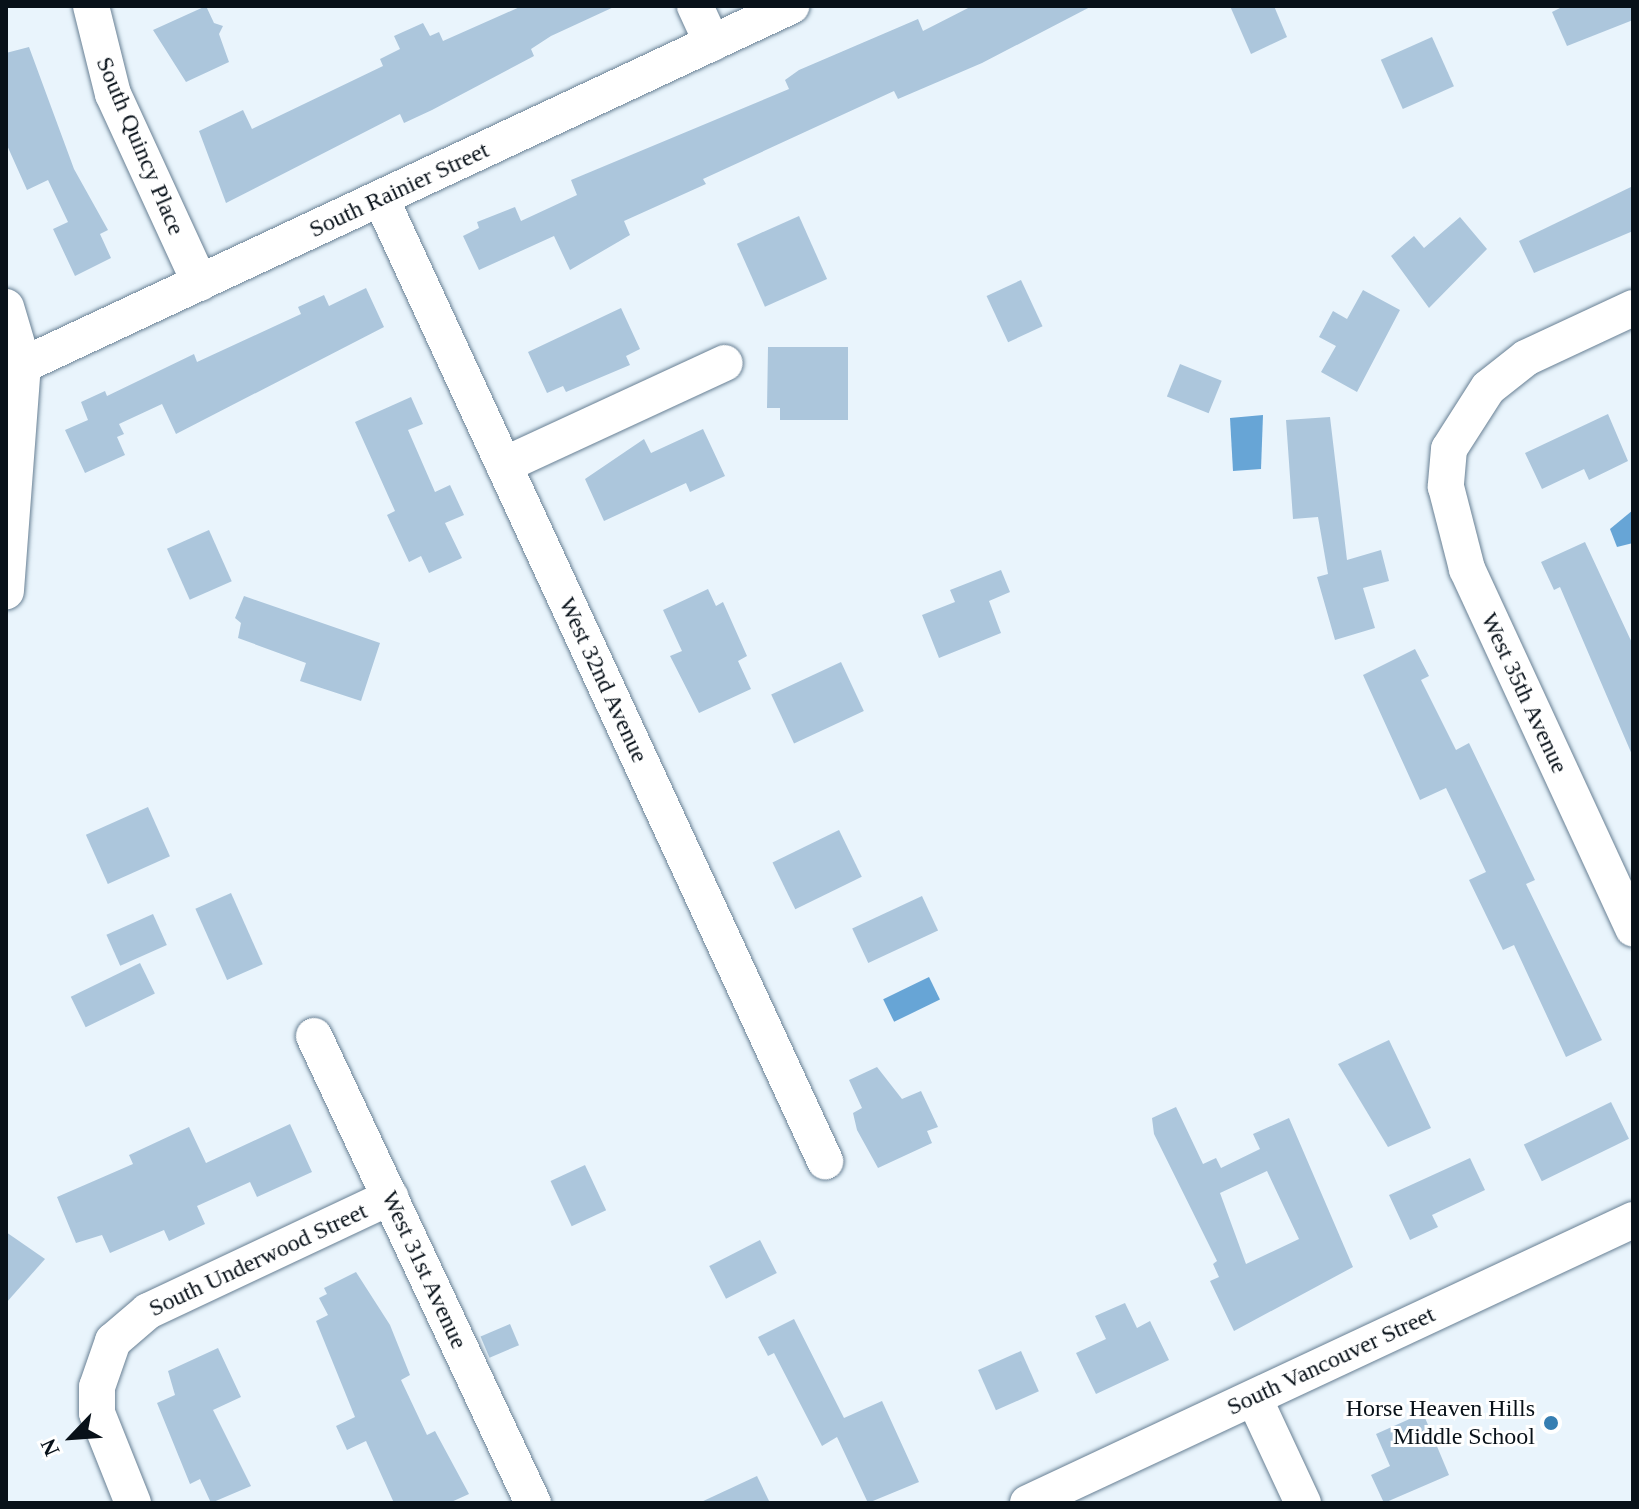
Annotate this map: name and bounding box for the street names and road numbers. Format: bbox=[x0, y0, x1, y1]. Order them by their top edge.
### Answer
street label: South Quincy Place bbox=[90, 53, 190, 239]
street label: South Rainier Street bbox=[305, 136, 493, 244]
street label: West 32nd Avenue bbox=[552, 592, 654, 768]
street label: West 35th Avenue bbox=[1474, 608, 1574, 778]
street label: West 31st Avenue bbox=[375, 1186, 473, 1354]
street label: South Underwood Street bbox=[144, 1197, 372, 1323]
street label: South Vancouver Street bbox=[1222, 1300, 1440, 1422]

